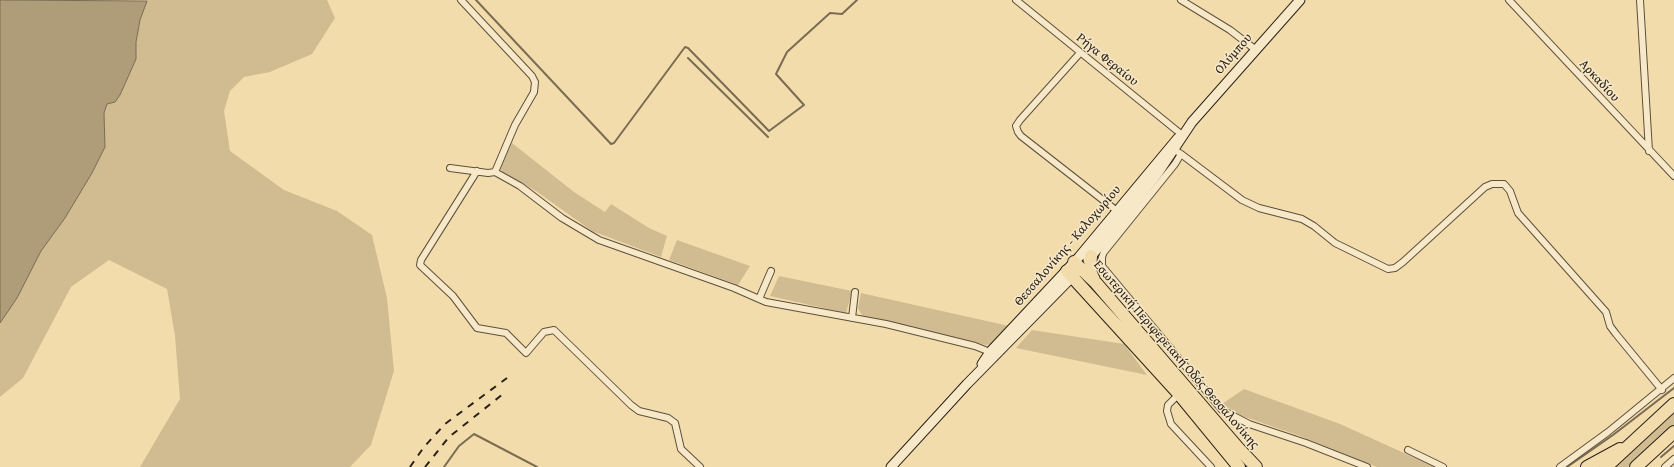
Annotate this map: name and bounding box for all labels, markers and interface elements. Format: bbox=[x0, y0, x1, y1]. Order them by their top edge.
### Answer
street label: Ρήγα Φεραίου bbox=[1073, 30, 1141, 90]
street label: Ολύμπου bbox=[1212, 30, 1256, 78]
street label: Αρκαδίου bbox=[1576, 57, 1622, 105]
street label: Θεσσαλονίκης - Καλοχωρίου bbox=[1011, 183, 1125, 309]
street label: Εσωτερική Περιφερειακή Οδός Θεσσαλονίκης bbox=[1090, 258, 1262, 452]

